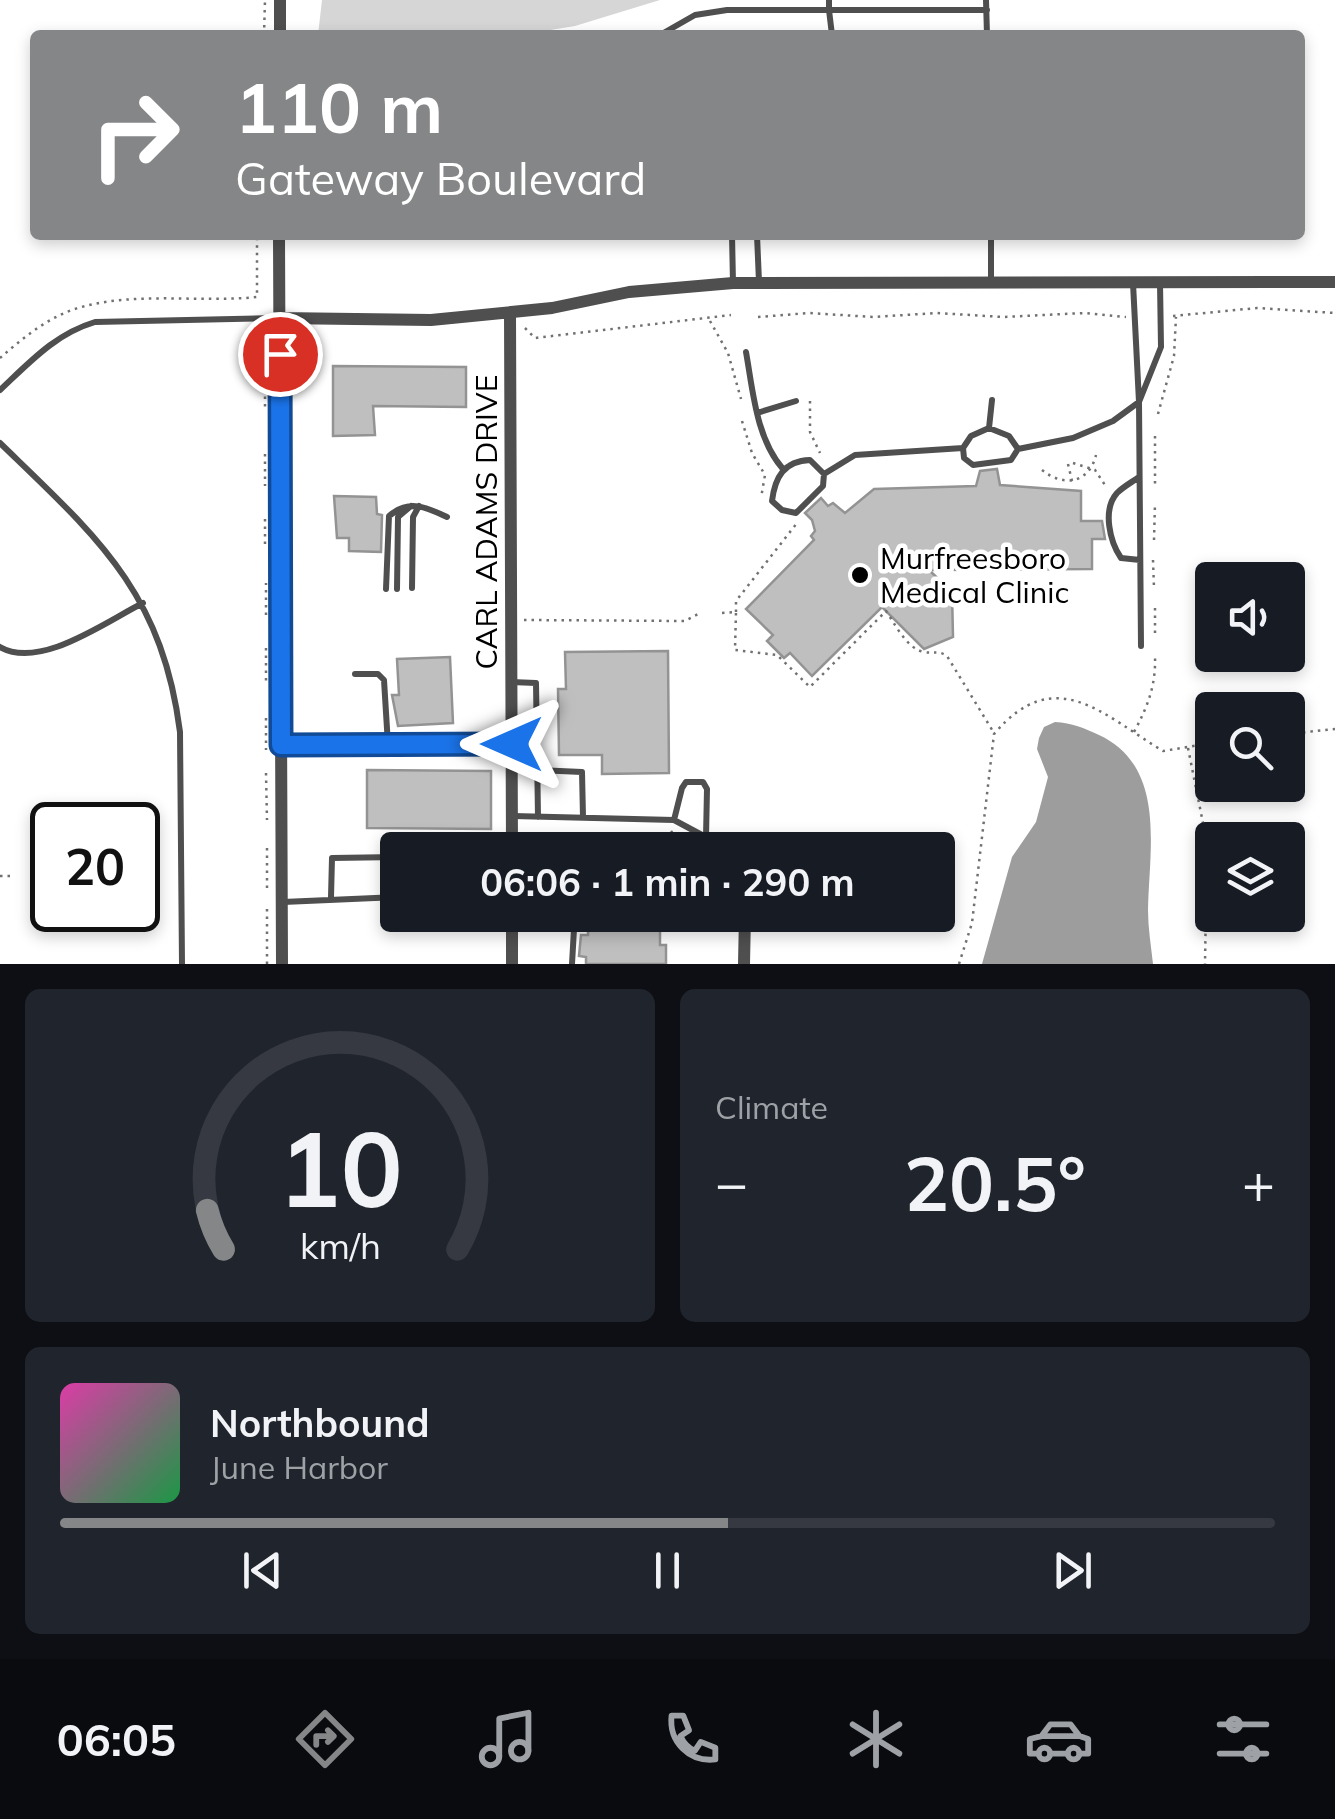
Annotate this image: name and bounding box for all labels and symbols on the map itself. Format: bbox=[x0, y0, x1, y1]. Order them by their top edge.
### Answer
pin bbox=[238, 312, 323, 397]
street label: CARL ADAMS DRIVE bbox=[467, 375, 505, 669]
place label: Murfreesboro Medical Clinic bbox=[880, 539, 1069, 611]
marker: Murfreesboro Medical Clinic bbox=[849, 564, 871, 586]
position arrow bbox=[460, 692, 564, 796]
speed limit sign: 20 bbox=[30, 802, 160, 932]

